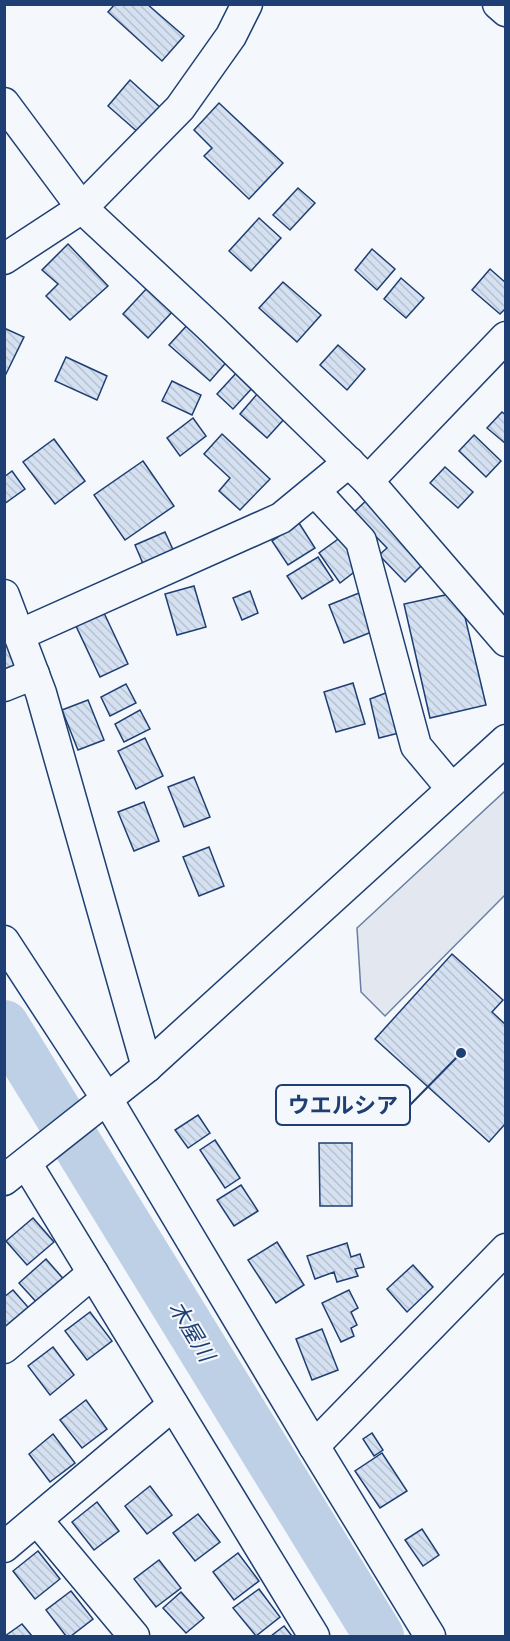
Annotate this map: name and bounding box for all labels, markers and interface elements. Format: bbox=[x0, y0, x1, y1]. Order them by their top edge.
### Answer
callout: ウエルシア bbox=[276, 1085, 410, 1125]
text: ウエルシア bbox=[288, 1091, 398, 1119]
water label: 木屋川 bbox=[163, 1295, 222, 1368]

